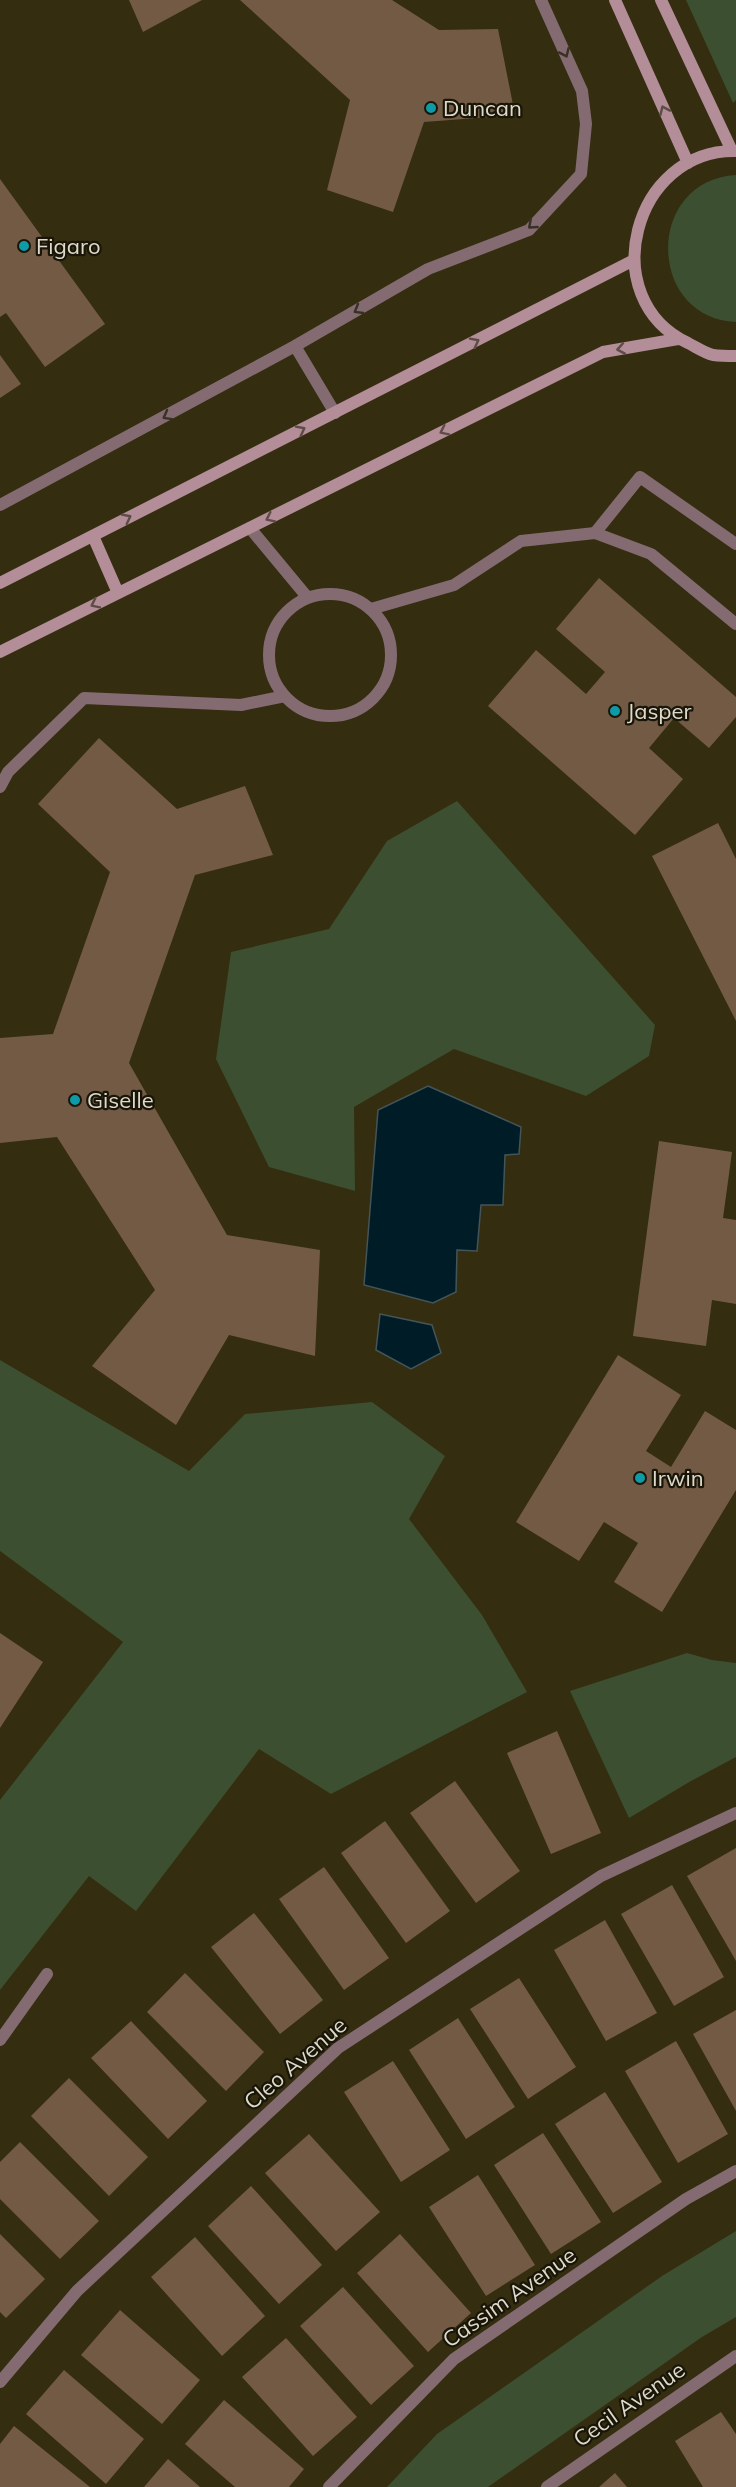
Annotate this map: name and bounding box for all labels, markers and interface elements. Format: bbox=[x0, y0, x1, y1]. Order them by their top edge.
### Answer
one-way arrow bbox=[558, 47, 570, 58]
place label: Duncan bbox=[443, 94, 522, 122]
marker: Duncan bbox=[424, 101, 438, 115]
one-way arrow bbox=[660, 105, 672, 116]
one-way arrow bbox=[528, 217, 539, 228]
place label: Figaro bbox=[36, 232, 100, 260]
marker: Figaro bbox=[17, 239, 31, 253]
one-way arrow bbox=[354, 302, 364, 314]
one-way arrow bbox=[468, 338, 479, 349]
one-way arrow bbox=[616, 342, 626, 355]
one-way arrow bbox=[163, 409, 173, 420]
one-way arrow bbox=[440, 424, 451, 435]
one-way arrow bbox=[295, 426, 305, 437]
one-way arrow bbox=[265, 510, 276, 522]
one-way arrow bbox=[121, 514, 132, 526]
one-way arrow bbox=[90, 597, 101, 609]
place label: Jasper bbox=[627, 697, 692, 725]
marker: Jasper bbox=[608, 704, 622, 718]
place label: Giselle bbox=[87, 1086, 154, 1114]
marker: Giselle bbox=[68, 1093, 82, 1107]
place label: Irwin bbox=[652, 1464, 704, 1492]
marker: Irwin bbox=[633, 1471, 647, 1485]
street label: Cleo Avenue bbox=[238, 2011, 352, 2115]
street label: Cassim Avenue bbox=[437, 2241, 581, 2353]
street label: Cecil Avenue bbox=[568, 2355, 690, 2453]

